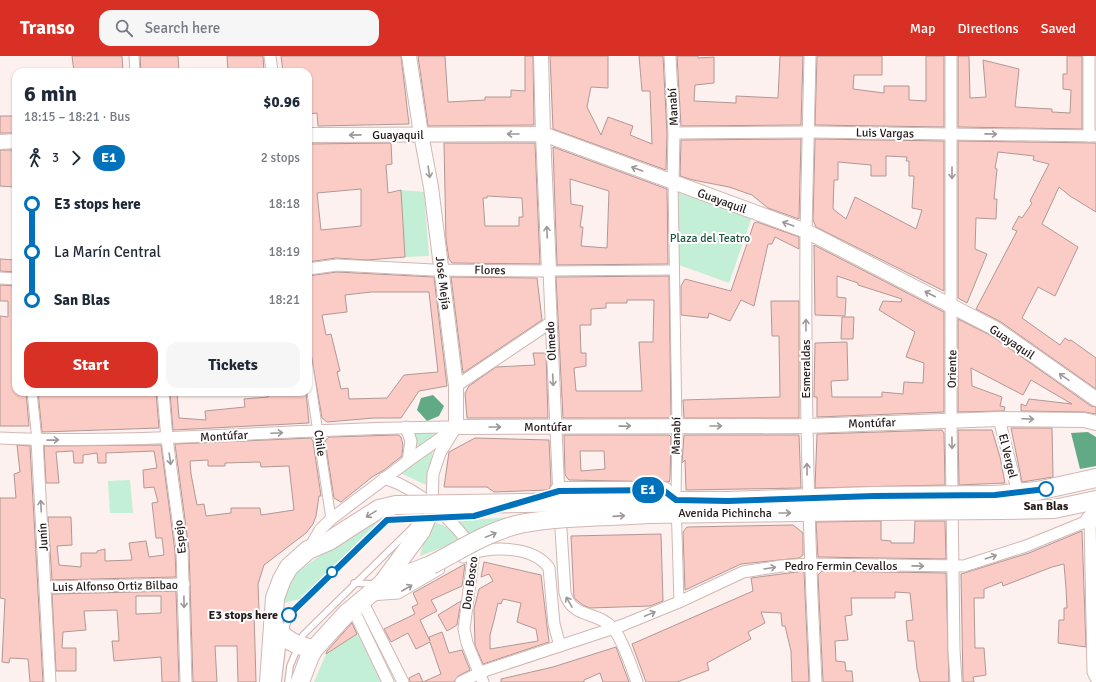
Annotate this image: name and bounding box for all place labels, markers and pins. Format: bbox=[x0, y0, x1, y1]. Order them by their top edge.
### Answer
marker: San Blas bbox=[1038, 481, 1054, 497]
place label: San Blas bbox=[1024, 499, 1069, 514]
unlabelled marker bbox=[326, 566, 338, 578]
marker: E3 stops here bbox=[281, 607, 297, 623]
place label: E3 stops here bbox=[209, 608, 278, 623]

